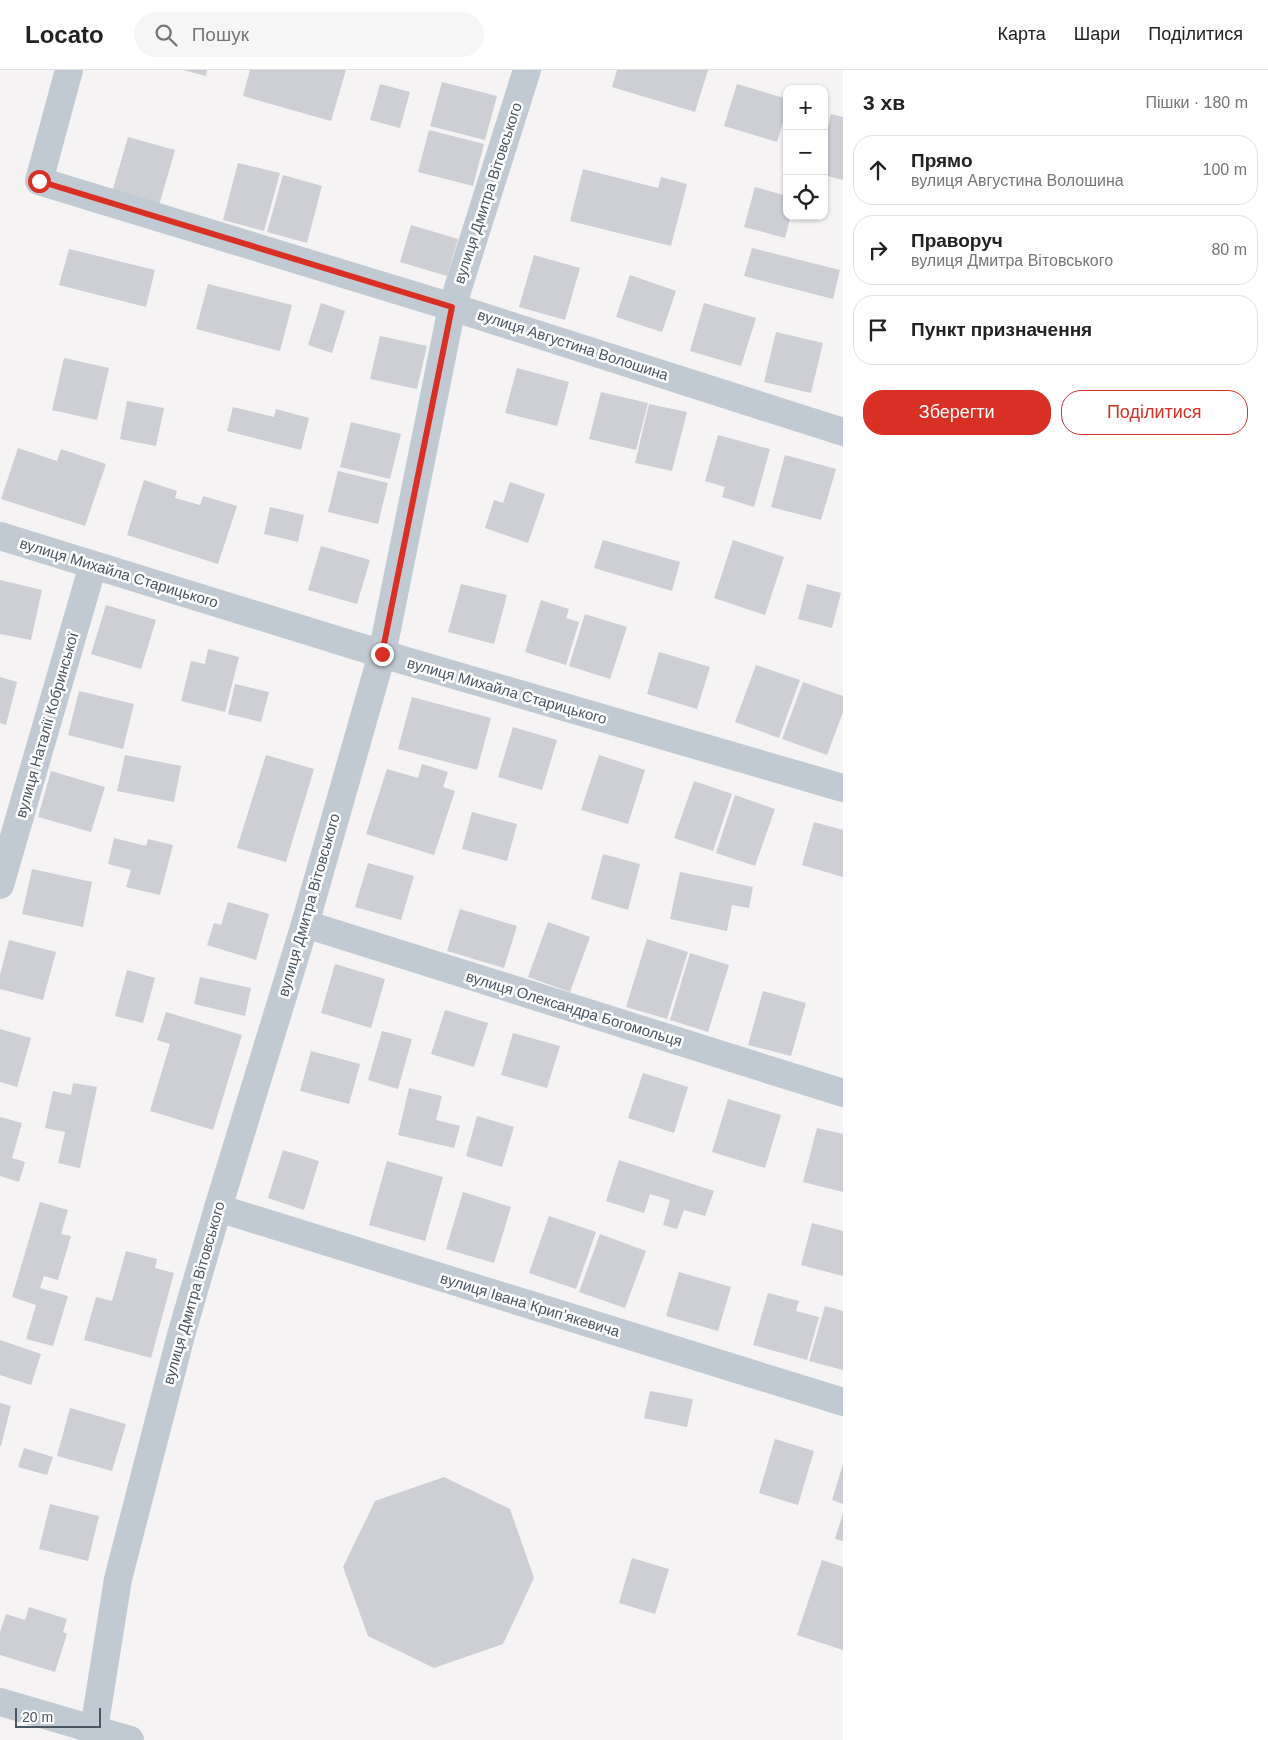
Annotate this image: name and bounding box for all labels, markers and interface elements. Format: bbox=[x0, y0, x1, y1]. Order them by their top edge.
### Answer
search box bbox=[134, 12, 484, 57]
text: Locato bbox=[25, 21, 104, 48]
icon: search bbox=[152, 21, 180, 49]
text: Пошук bbox=[192, 24, 249, 45]
text: Карта bbox=[998, 24, 1046, 44]
text: Шари bbox=[1074, 24, 1120, 44]
text: Поділитися bbox=[1148, 24, 1243, 44]
map controls bbox=[783, 85, 828, 220]
button: + bbox=[783, 85, 828, 130]
text: 3 хв bbox=[863, 91, 905, 114]
text: Пішки · 180 m bbox=[1145, 94, 1248, 111]
street label: вулиця Дмитра Вітовського bbox=[450, 100, 525, 286]
button: − bbox=[783, 130, 828, 175]
text: Прямо bbox=[911, 150, 973, 171]
icon: ahead bbox=[864, 156, 892, 184]
text: 100 m bbox=[1203, 161, 1247, 178]
route start bbox=[28, 170, 51, 193]
text: вулиця Августина Волошина bbox=[911, 172, 1124, 189]
button: locate bbox=[783, 175, 828, 220]
text: Праворуч bbox=[911, 230, 1003, 251]
icon: right bbox=[864, 236, 892, 264]
text: 80 m bbox=[1211, 241, 1247, 258]
text: вулиця Дмитра Вітовського bbox=[911, 252, 1113, 269]
street label: вулиця Августина Волошина bbox=[476, 306, 671, 384]
icon: arrive bbox=[864, 316, 892, 344]
text: Пункт призначення bbox=[911, 319, 1092, 340]
button: Зберегти bbox=[863, 390, 1051, 435]
button: Поділитися bbox=[1061, 390, 1248, 435]
street label: вулиця Михайла Старицького bbox=[18, 534, 220, 611]
street label: вулиця Наталії Кобринської bbox=[12, 629, 81, 820]
route end bbox=[371, 643, 394, 666]
street label: вулиця Михайла Старицького bbox=[406, 654, 609, 727]
street label: вулиця Дмитра Вітовського bbox=[274, 811, 343, 998]
street label: вулиця Олександра Богомольця bbox=[464, 967, 684, 1050]
street label: вулиця Дмитра Вітовського bbox=[159, 1199, 228, 1386]
street label: вулиця Івана Крипʼякевича bbox=[438, 1269, 622, 1340]
scale bar bbox=[15, 1705, 101, 1728]
text: 20 m bbox=[22, 1709, 53, 1725]

